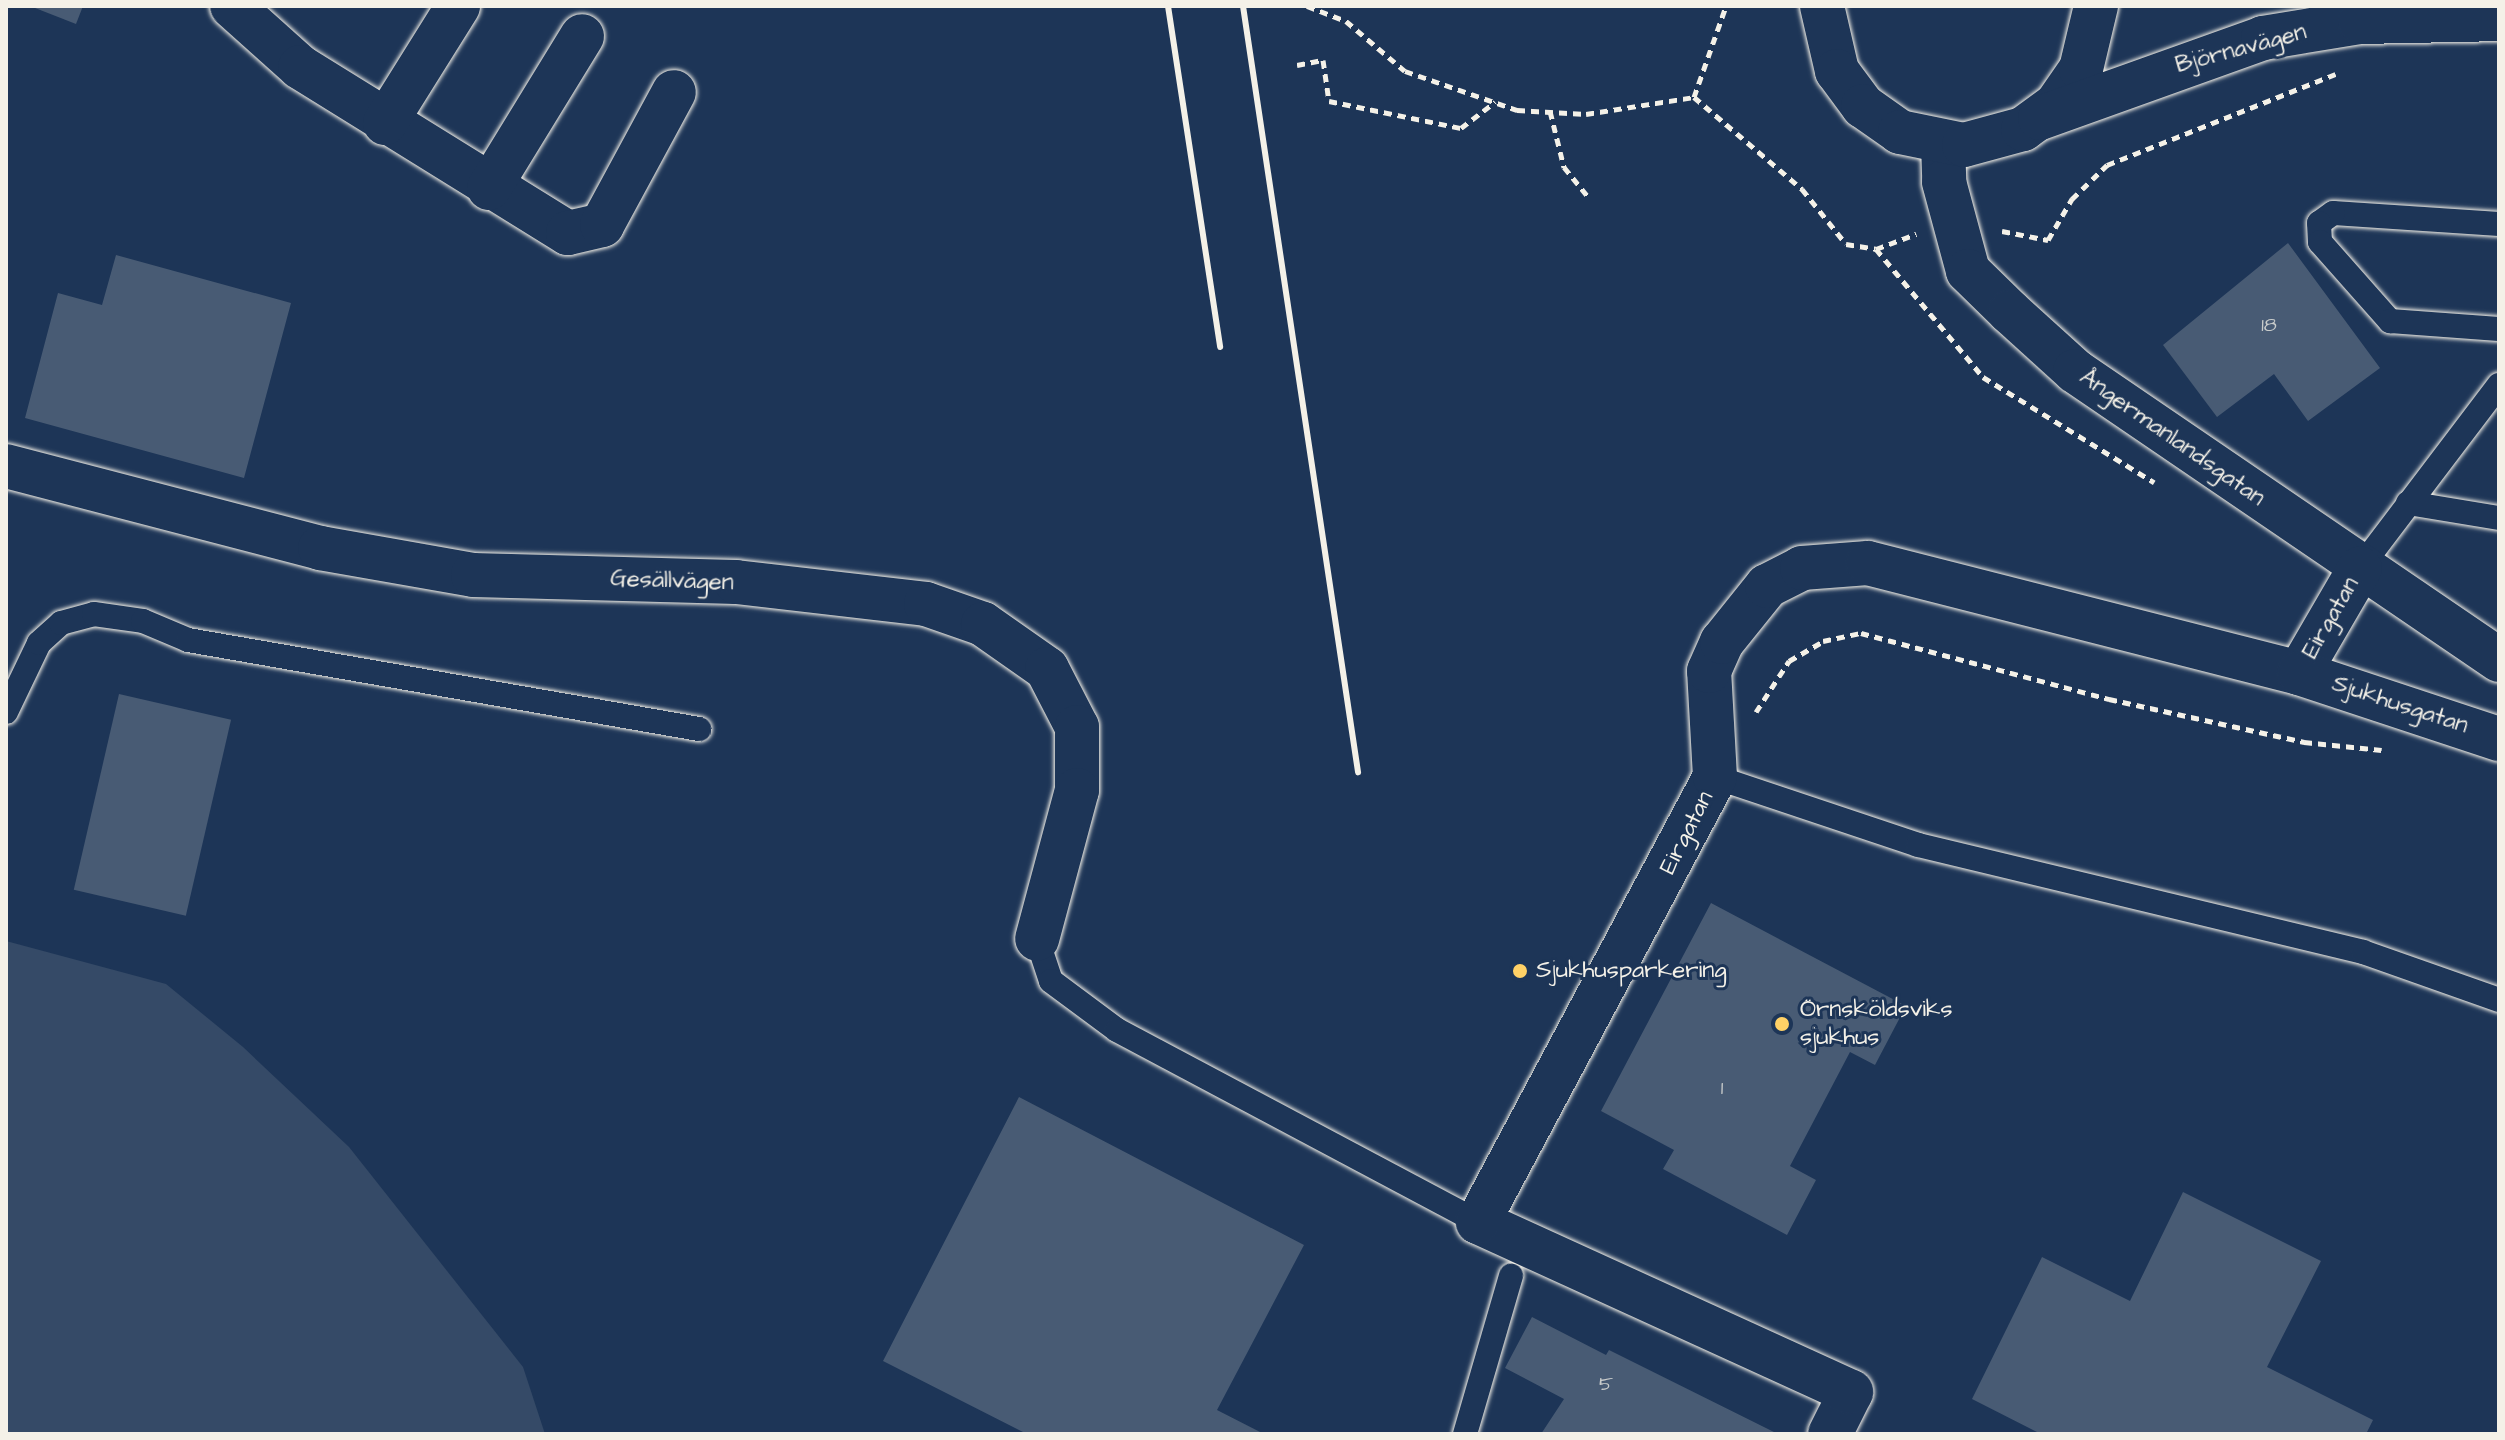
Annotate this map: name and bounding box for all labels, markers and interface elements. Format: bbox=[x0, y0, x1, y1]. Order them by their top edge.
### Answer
street label: Björnavägen bbox=[2172, 18, 2310, 80]
house number: 18 bbox=[2261, 313, 2277, 337]
street label: Ångermanlandsgatan bbox=[2074, 363, 2270, 513]
street label: Gesällvägen bbox=[610, 564, 734, 598]
street label: Eirgatan bbox=[2296, 572, 2366, 664]
street label: Sjukhusgatan bbox=[2328, 669, 2472, 741]
street label: Eirgatan bbox=[1654, 787, 1720, 879]
place label: Sjukhusparkering bbox=[1536, 957, 1727, 985]
marker: Sjukhusparkering bbox=[1511, 962, 1529, 980]
place label: Örnsköldsviks sjukhus bbox=[1800, 996, 1953, 1052]
marker: Örnsköldsviks sjukhus bbox=[1771, 1013, 1793, 1035]
house number: 1 bbox=[1721, 1076, 1723, 1100]
house number: 5 bbox=[1599, 1372, 1613, 1396]

